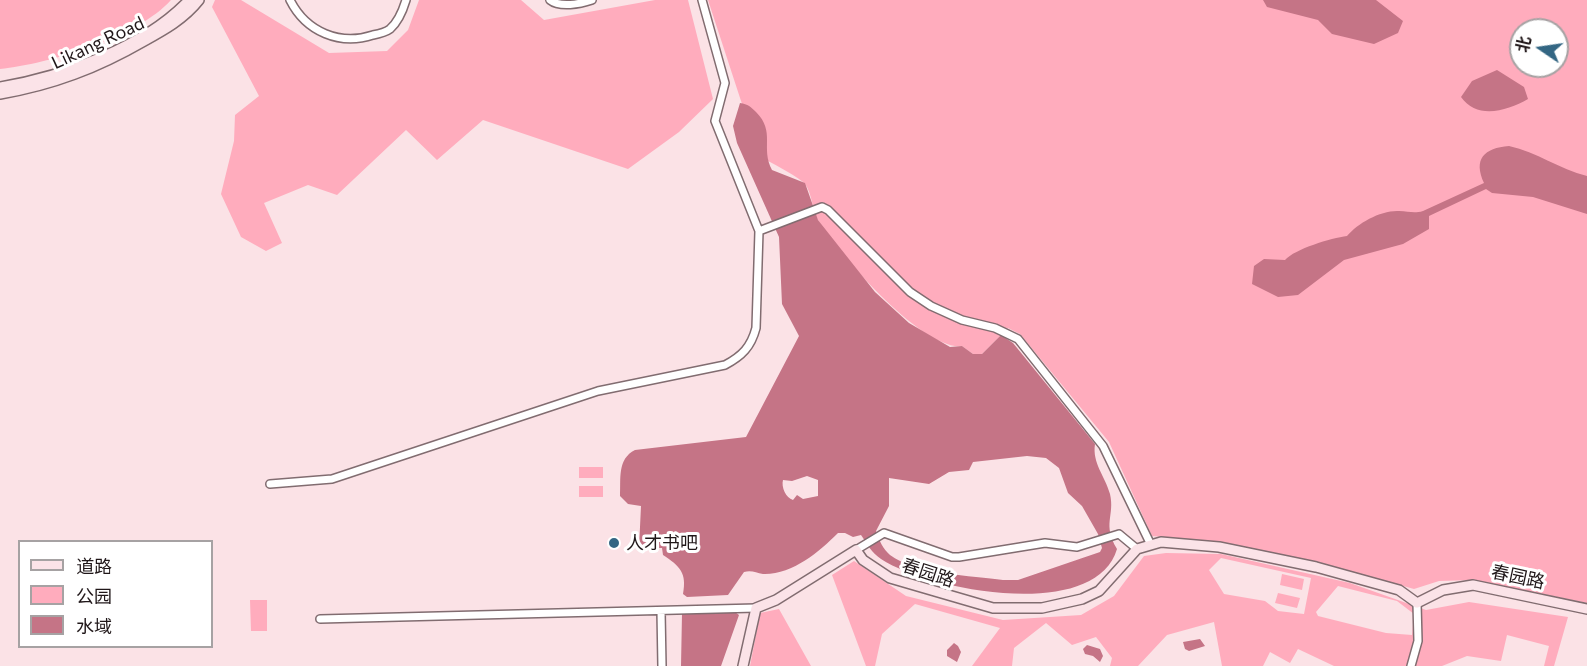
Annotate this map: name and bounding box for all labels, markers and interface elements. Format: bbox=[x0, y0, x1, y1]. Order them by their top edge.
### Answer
street label: Likang Road bbox=[48, 12, 148, 74]
north arrow bbox=[1509, 18, 1569, 78]
text: 北 bbox=[1512, 34, 1534, 54]
place label: 人才书吧 bbox=[626, 532, 698, 554]
marker: 人才书吧 bbox=[607, 536, 621, 550]
legend bbox=[18, 540, 213, 648]
street label: 春园路 bbox=[899, 554, 957, 592]
text: 道路 bbox=[76, 555, 112, 577]
street label: 春园路 bbox=[1489, 561, 1547, 593]
text: 公园 bbox=[76, 585, 112, 607]
text: 水域 bbox=[76, 615, 112, 637]

